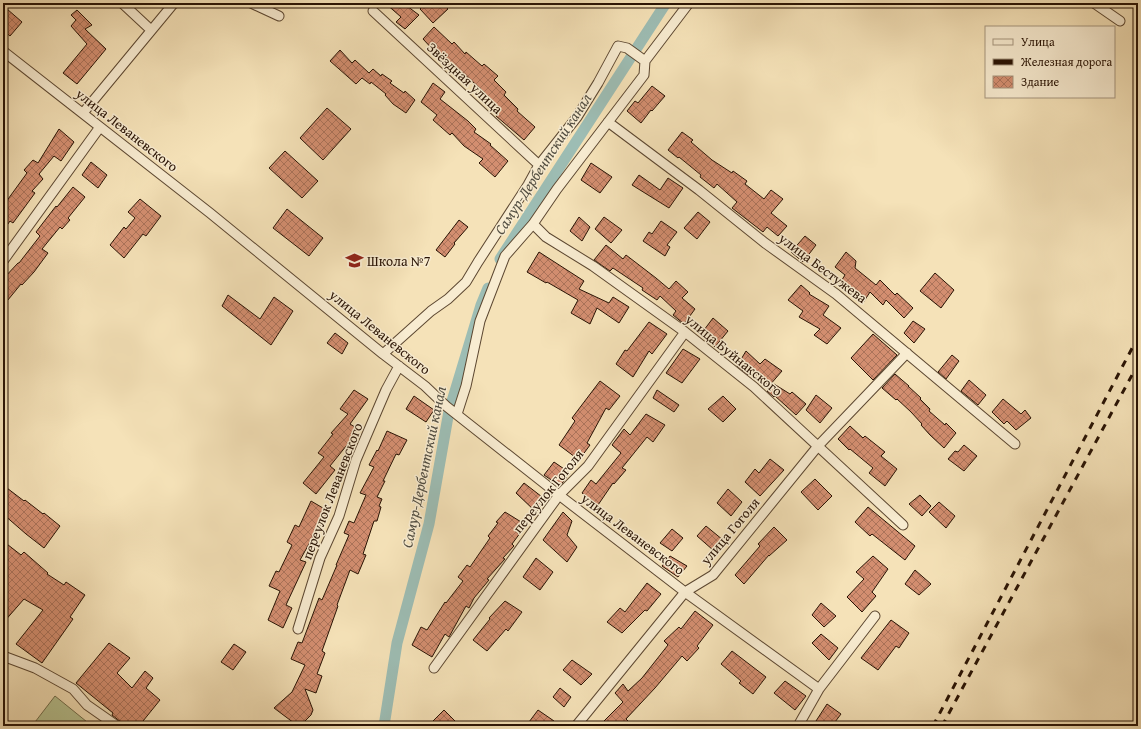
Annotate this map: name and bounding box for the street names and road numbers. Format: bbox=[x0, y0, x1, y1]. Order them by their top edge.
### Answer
street label: Звёздная улица bbox=[423, 38, 508, 119]
street label: улица Леваневского bbox=[71, 83, 182, 176]
street label: улица Бестужева bbox=[774, 228, 872, 308]
street label: улица Леваневского bbox=[324, 284, 435, 379]
street label: улица Буйнакского bbox=[680, 309, 787, 401]
street label: переулок Леваневского bbox=[297, 420, 367, 562]
street label: переулок Гоголя bbox=[508, 445, 588, 537]
street label: улица Леваневского bbox=[576, 488, 689, 580]
street label: улица Гоголя bbox=[695, 493, 764, 570]

